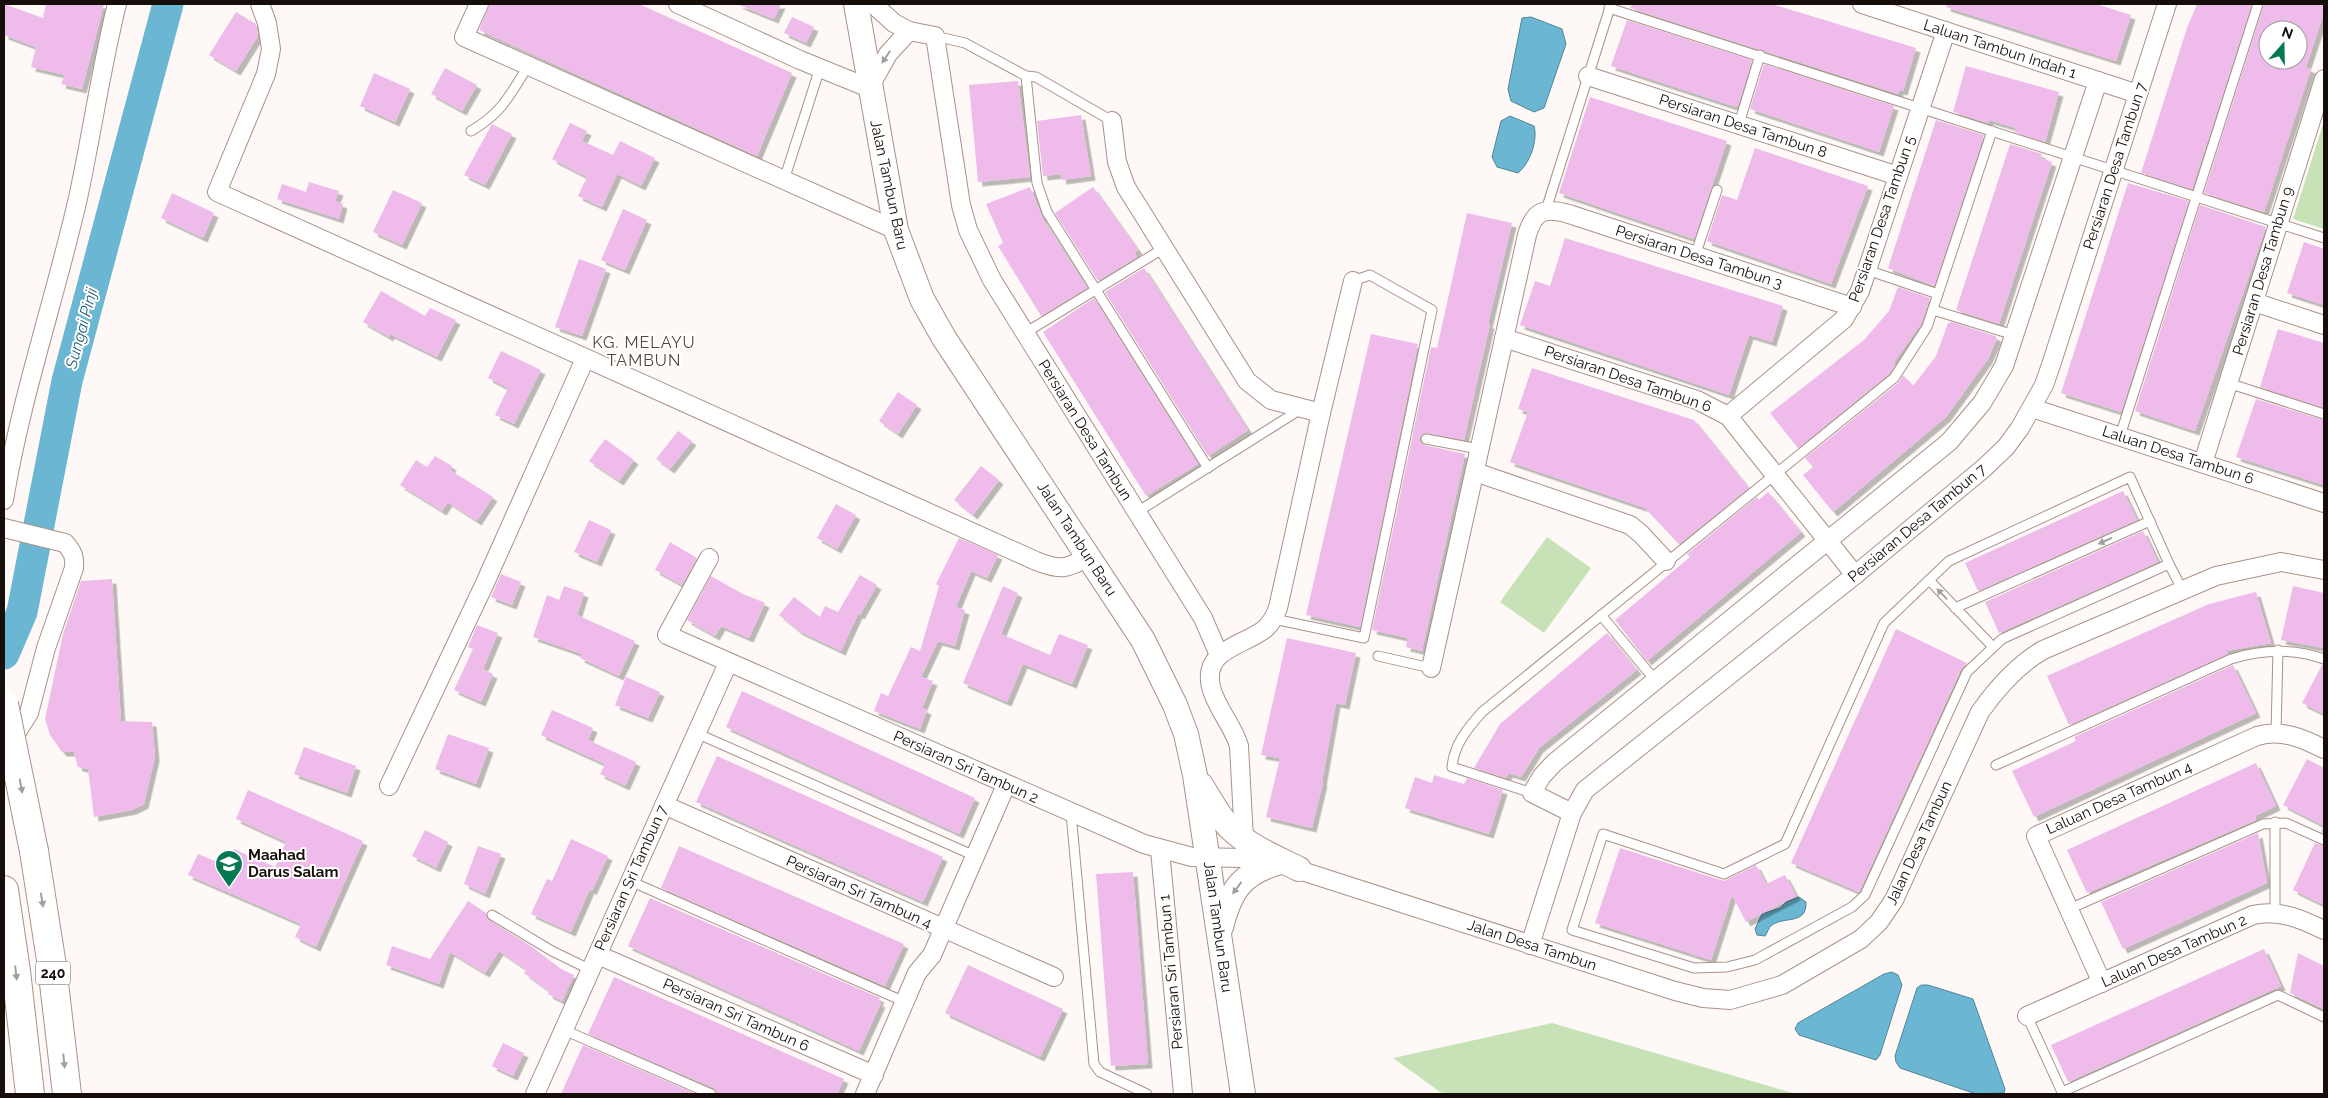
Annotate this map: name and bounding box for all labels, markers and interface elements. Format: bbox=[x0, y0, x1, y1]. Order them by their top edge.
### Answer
street label: Laluan Tambun Indah 1 bbox=[1921, 16, 2079, 82]
north arrow bbox=[2258, 20, 2308, 70]
text: N bbox=[2280, 23, 2295, 42]
one-way arrow bbox=[881, 51, 891, 64]
street label: Persiaran Desa Tambun 7 bbox=[2079, 80, 2151, 252]
street label: Persiaran Desa Tambun 8 bbox=[1657, 90, 1829, 162]
street label: Jalan Tambun Baru bbox=[866, 118, 912, 252]
street label: Persiaran Desa Tambun 5 bbox=[1845, 133, 1919, 305]
street label: Persiaran Desa Tambun 9 bbox=[2229, 184, 2297, 357]
street label: Persiaran Desa Tambun 3 bbox=[1613, 221, 1785, 293]
water label: Sungai Pinji bbox=[61, 285, 102, 371]
district label: KG. MELAYU TAMBUN bbox=[592, 333, 696, 370]
street label: Persiaran Desa Tambun 6 bbox=[1542, 342, 1714, 416]
street label: Persiaran Desa Tambun bbox=[1034, 356, 1136, 504]
street label: Laluan Desa Tambun 6 bbox=[2100, 422, 2256, 488]
street label: Persiaran Desa Tambun 7 bbox=[1844, 460, 1990, 586]
street label: Jalan Tambun Baru bbox=[1033, 479, 1121, 599]
one-way arrow bbox=[2098, 537, 2112, 545]
one-way arrow bbox=[1936, 588, 1948, 600]
street label: Persiaran Sri Tambun 2 bbox=[891, 727, 1042, 807]
street label: Laluan Desa Tambun 4 bbox=[2043, 758, 2195, 838]
one-way arrow bbox=[18, 778, 26, 794]
street label: Jalan Desa Tambun bbox=[1882, 778, 1956, 908]
street label: Persiaran Sri Tambun 7 bbox=[591, 803, 671, 953]
place label: Maahad Darus Salam bbox=[248, 846, 338, 881]
school or university icon: Maahad Darus Salam bbox=[214, 849, 244, 888]
street label: Persiaran Sri Tambun 4 bbox=[783, 852, 935, 932]
street label: Jalan Tambun Baru bbox=[1200, 860, 1236, 994]
one-way arrow bbox=[1232, 882, 1242, 895]
one-way arrow bbox=[38, 892, 46, 908]
street label: Persiaran Sri Tambun 1 bbox=[1155, 893, 1187, 1050]
street label: Laluan Desa Tambun 2 bbox=[2099, 911, 2250, 991]
street label: Jalan Desa Tambun bbox=[1465, 916, 1599, 974]
road number: 240 bbox=[36, 961, 70, 984]
one-way arrow bbox=[12, 965, 20, 981]
street label: Persiaran Sri Tambun 6 bbox=[660, 975, 812, 1055]
one-way arrow bbox=[60, 1053, 68, 1069]

